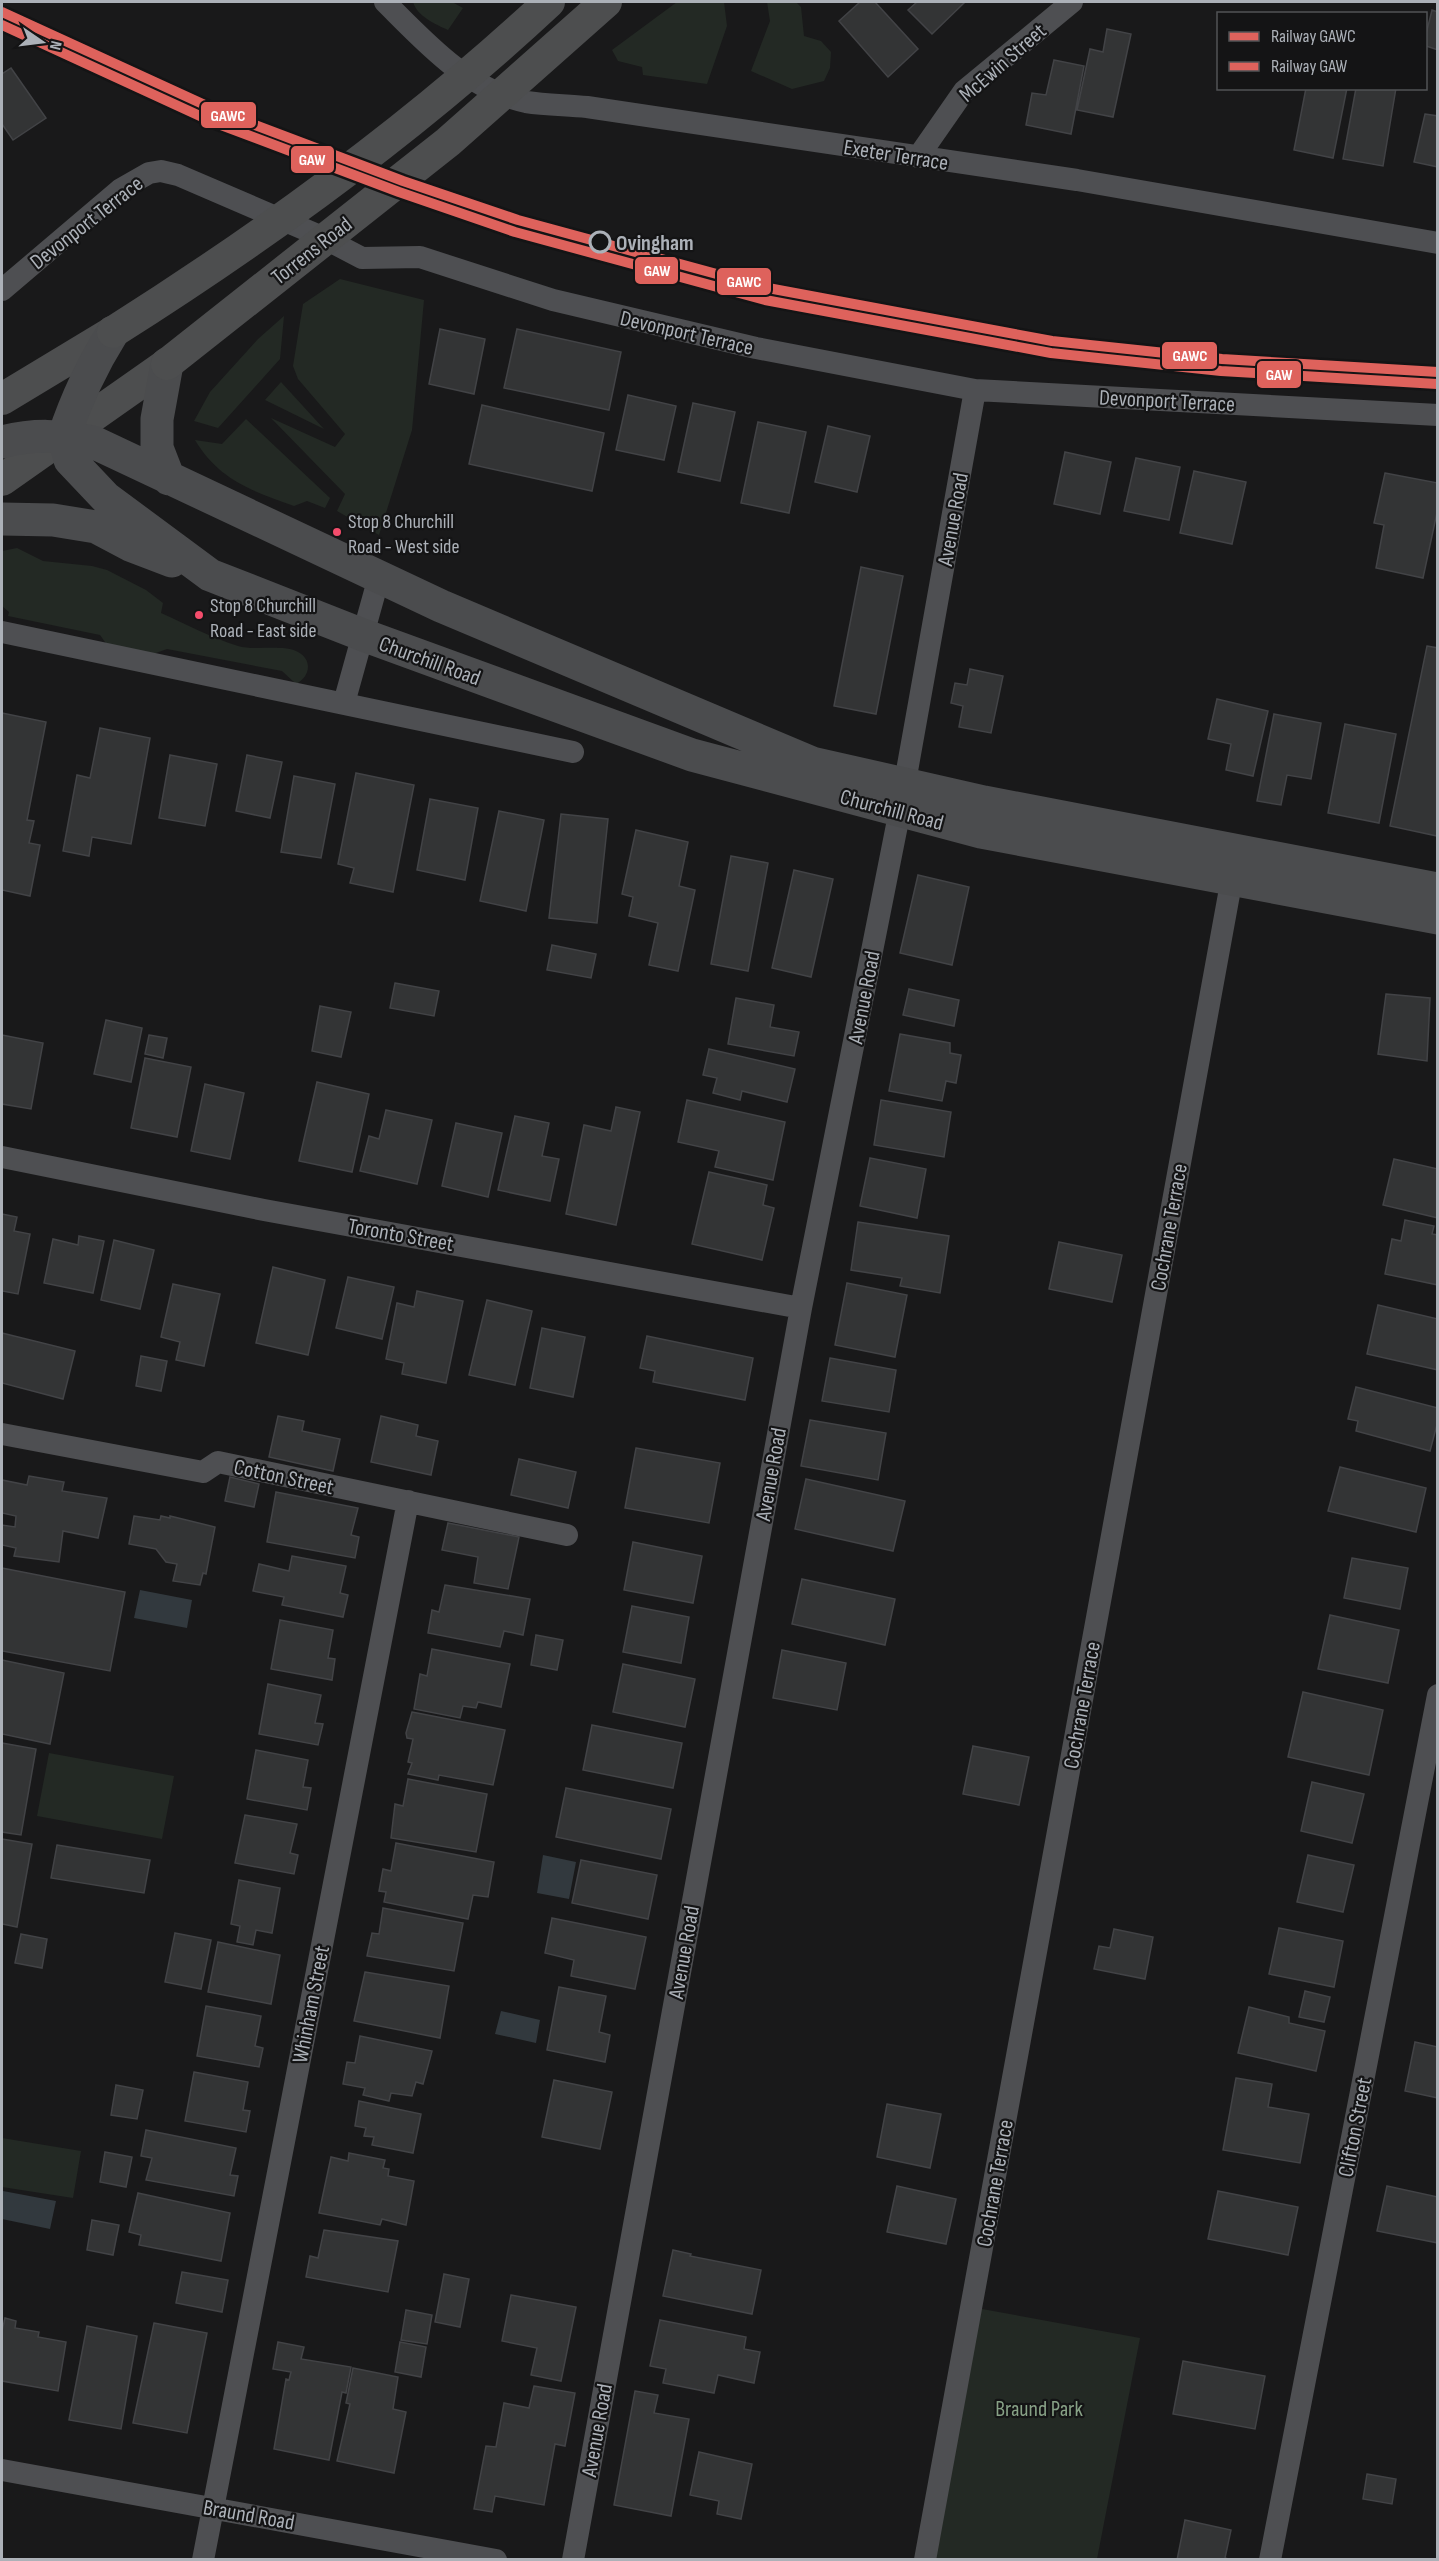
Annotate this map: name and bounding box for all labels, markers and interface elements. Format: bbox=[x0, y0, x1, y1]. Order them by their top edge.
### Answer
north arrow bbox=[12, 12, 72, 72]
legend bbox=[1217, 12, 1427, 90]
street label: McEwin Street bbox=[954, 18, 1052, 108]
text: Railway GAWC bbox=[1271, 26, 1356, 47]
text: N bbox=[45, 39, 65, 52]
text: Railway GAW bbox=[1271, 56, 1347, 77]
line badge: GAWC bbox=[200, 101, 257, 129]
text: GAWC bbox=[211, 107, 245, 126]
street label: Exeter Terrace bbox=[842, 134, 950, 177]
line badge: GAW bbox=[290, 145, 335, 174]
text: GAW bbox=[299, 151, 326, 170]
street label: Devonport Terrace bbox=[25, 171, 149, 276]
street label: Torrens Road bbox=[266, 211, 358, 291]
place label: Ovingham bbox=[616, 230, 694, 257]
marker: Ovingham bbox=[589, 231, 611, 253]
line badge: GAW bbox=[634, 256, 679, 285]
text: GAW bbox=[644, 262, 671, 281]
line badge: GAWC bbox=[716, 267, 772, 296]
text: GAWC bbox=[727, 273, 761, 292]
street label: Devonport Terrace bbox=[617, 305, 756, 362]
line badge: GAWC bbox=[1161, 341, 1218, 370]
text: GAWC bbox=[1173, 347, 1207, 366]
line badge: GAW bbox=[1256, 360, 1302, 389]
text: GAW bbox=[1266, 366, 1293, 385]
street label: Devonport Terrace bbox=[1098, 384, 1236, 419]
street label: Avenue Road bbox=[932, 471, 975, 569]
place label: Stop 8 Churchill Road - West side bbox=[348, 510, 460, 559]
marker: Stop 8 Churchill Road - West side bbox=[331, 526, 343, 538]
place label: Stop 8 Churchill Road - East side bbox=[210, 594, 316, 643]
marker: Stop 8 Churchill Road - East side bbox=[193, 609, 205, 621]
street label: Churchill Road bbox=[375, 631, 484, 692]
street label: Churchill Road bbox=[837, 784, 946, 837]
street label: Avenue Road bbox=[842, 949, 887, 1047]
street label: Cochrane Terrace bbox=[1145, 1162, 1194, 1293]
street label: Toronto Street bbox=[346, 1213, 456, 1258]
street label: Avenue Road bbox=[750, 1426, 793, 1524]
street label: Cotton Street bbox=[231, 1454, 336, 1501]
street label: Cochrane Terrace bbox=[1058, 1640, 1107, 1771]
street label: Avenue Road bbox=[663, 1904, 706, 2002]
street label: Whinham Street bbox=[287, 1943, 336, 2065]
street label: Clifton Street bbox=[1333, 2075, 1378, 2179]
street label: Cochrane Terrace bbox=[971, 2118, 1020, 2249]
street label: Avenue Road bbox=[576, 2382, 619, 2480]
park label: Braund Park bbox=[995, 2396, 1083, 2423]
street label: Braund Road bbox=[201, 2494, 296, 2537]

